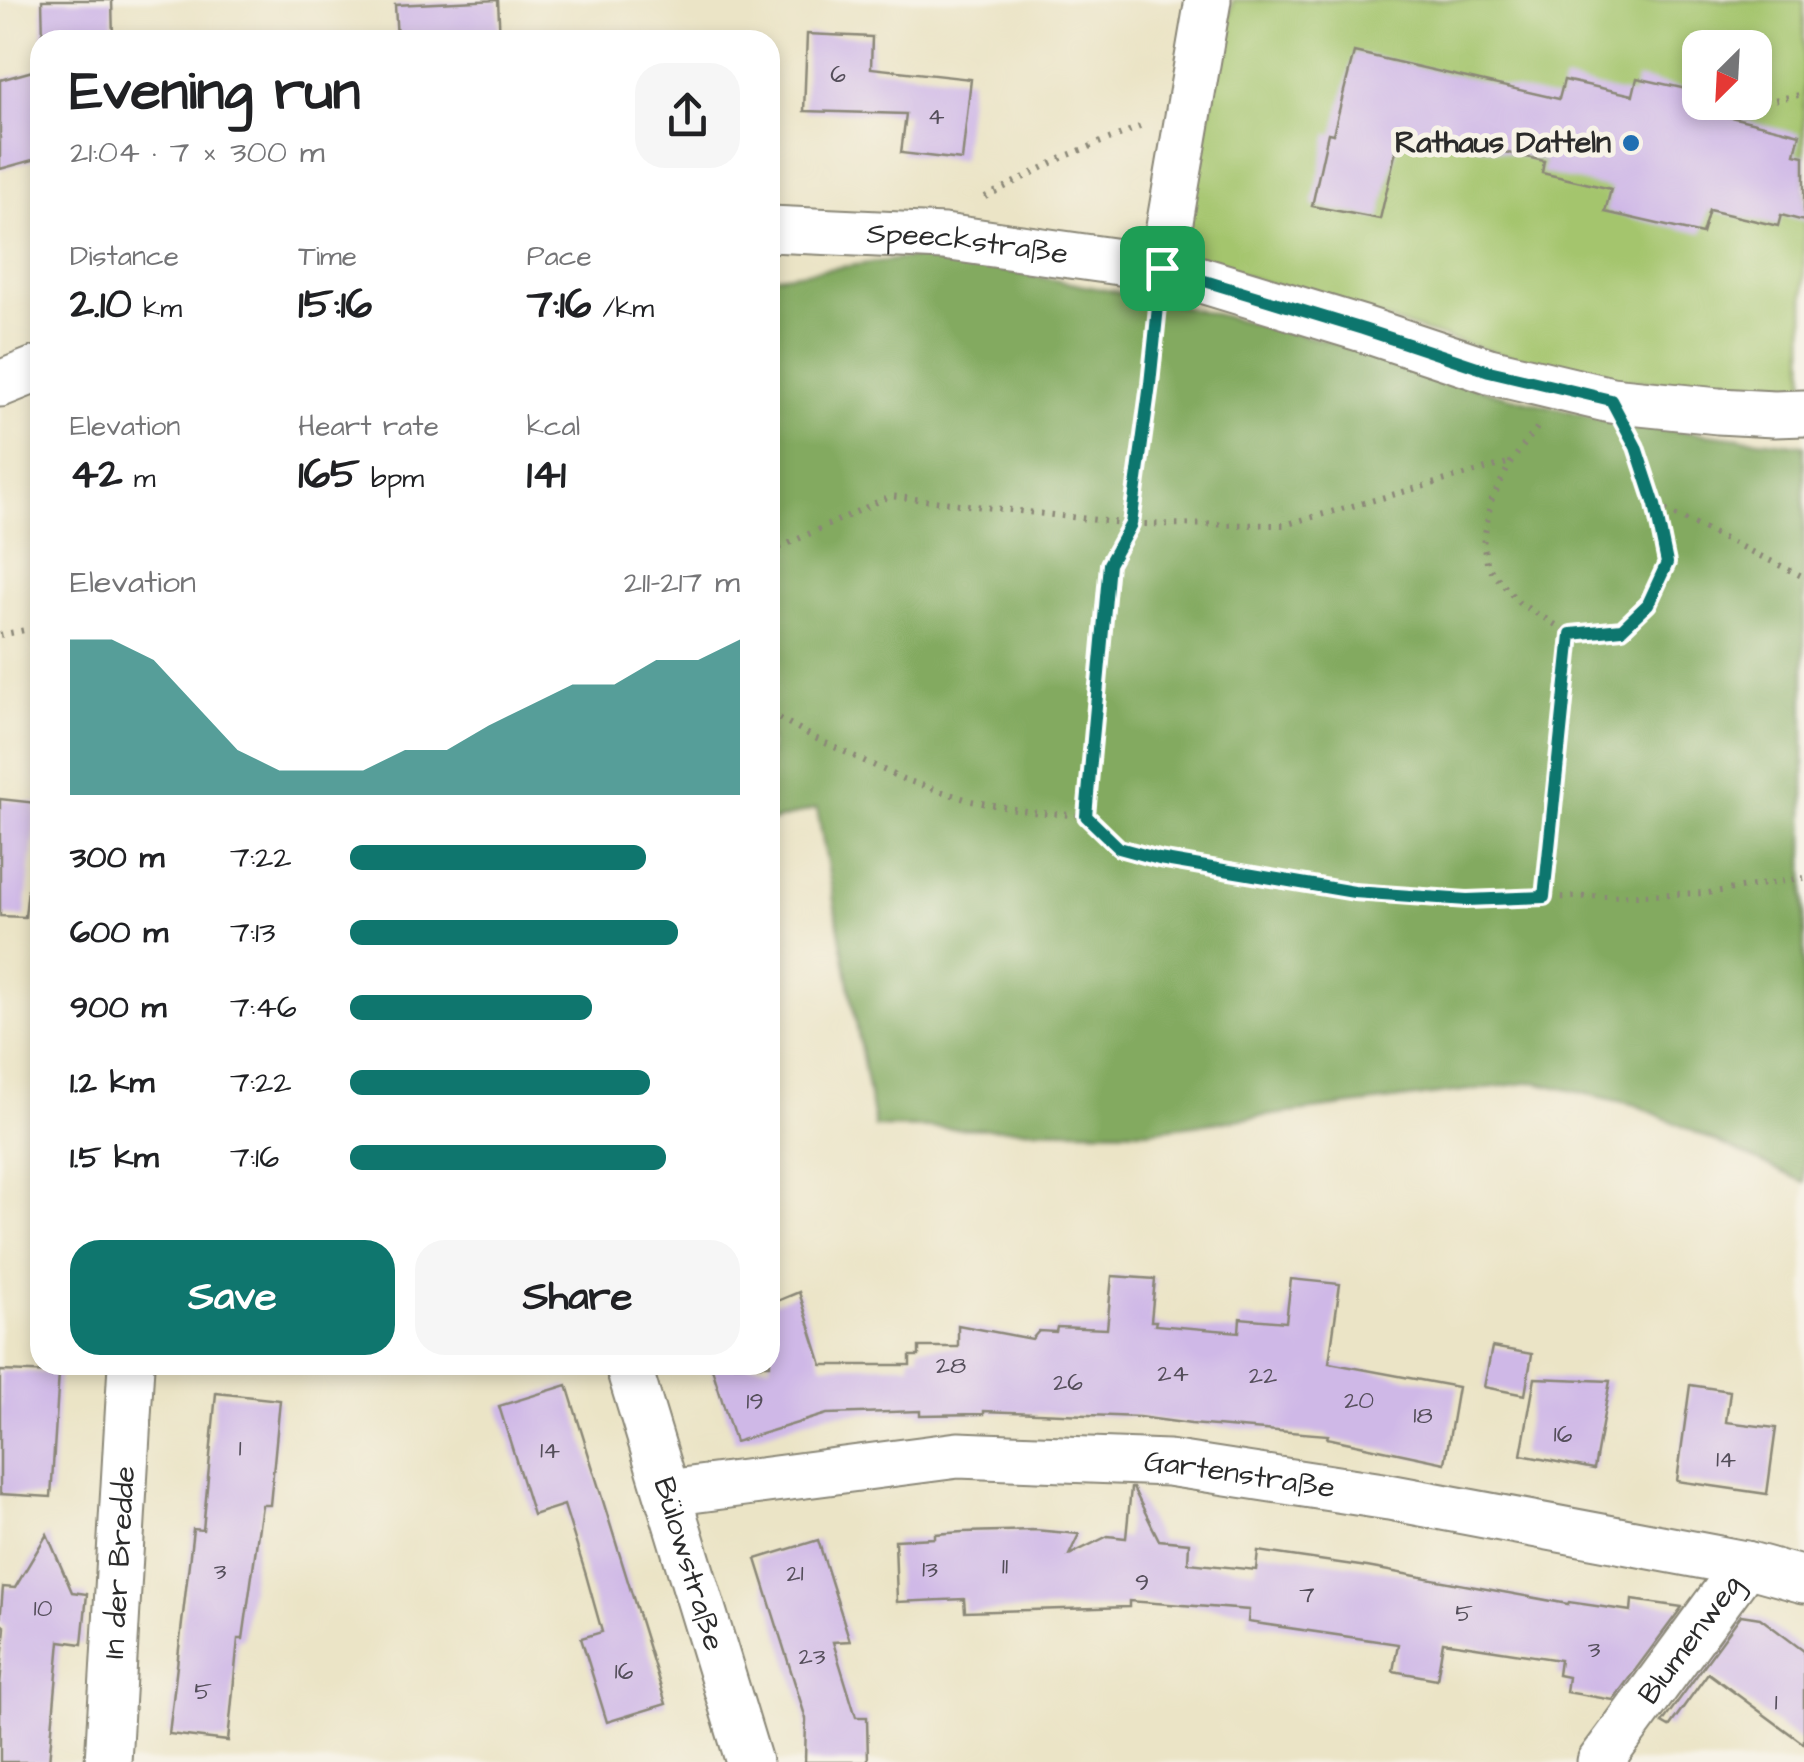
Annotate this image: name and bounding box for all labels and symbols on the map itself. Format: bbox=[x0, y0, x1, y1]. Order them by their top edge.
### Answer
north arrow bbox=[1682, 30, 1772, 120]
house number: 6 bbox=[830, 57, 846, 92]
house number: 4 bbox=[927, 99, 945, 134]
place label: Rathaus Datteln bbox=[1395, 122, 1611, 164]
marker: Rathaus Datteln bbox=[1620, 132, 1642, 154]
street label: Speeckstraße bbox=[866, 212, 1071, 275]
pin bbox=[1120, 226, 1205, 311]
house number: 28 bbox=[936, 1348, 966, 1383]
house number: 24 bbox=[1157, 1356, 1189, 1391]
house number: 22 bbox=[1249, 1358, 1277, 1393]
house number: 26 bbox=[1053, 1365, 1083, 1400]
house number: 20 bbox=[1344, 1383, 1374, 1418]
house number: 19 bbox=[746, 1384, 764, 1419]
house number: 18 bbox=[1413, 1398, 1433, 1433]
house number: 16 bbox=[1554, 1417, 1573, 1452]
house number: 1 bbox=[238, 1431, 242, 1466]
house number: 14 bbox=[540, 1433, 560, 1468]
street label: Gartenstraße bbox=[1143, 1441, 1338, 1509]
house number: 14 bbox=[1716, 1442, 1736, 1477]
street label: In der Bredde bbox=[93, 1465, 146, 1660]
street label: Bülowstraße bbox=[642, 1472, 735, 1656]
house number: 11 bbox=[1002, 1549, 1008, 1584]
house number: 13 bbox=[922, 1552, 938, 1587]
house number: 3 bbox=[214, 1554, 227, 1589]
house number: 21 bbox=[786, 1556, 804, 1591]
house number: 9 bbox=[1135, 1565, 1149, 1600]
street label: Blumenweg bbox=[1628, 1566, 1753, 1713]
house number: 7 bbox=[1299, 1577, 1315, 1612]
house number: 10 bbox=[34, 1591, 53, 1626]
house number: 5 bbox=[1455, 1596, 1473, 1631]
house number: 3 bbox=[1588, 1632, 1601, 1667]
house number: 23 bbox=[798, 1639, 826, 1674]
house number: 16 bbox=[615, 1654, 634, 1689]
house number: 5 bbox=[194, 1674, 212, 1709]
house number: 1 bbox=[1774, 1685, 1778, 1720]

